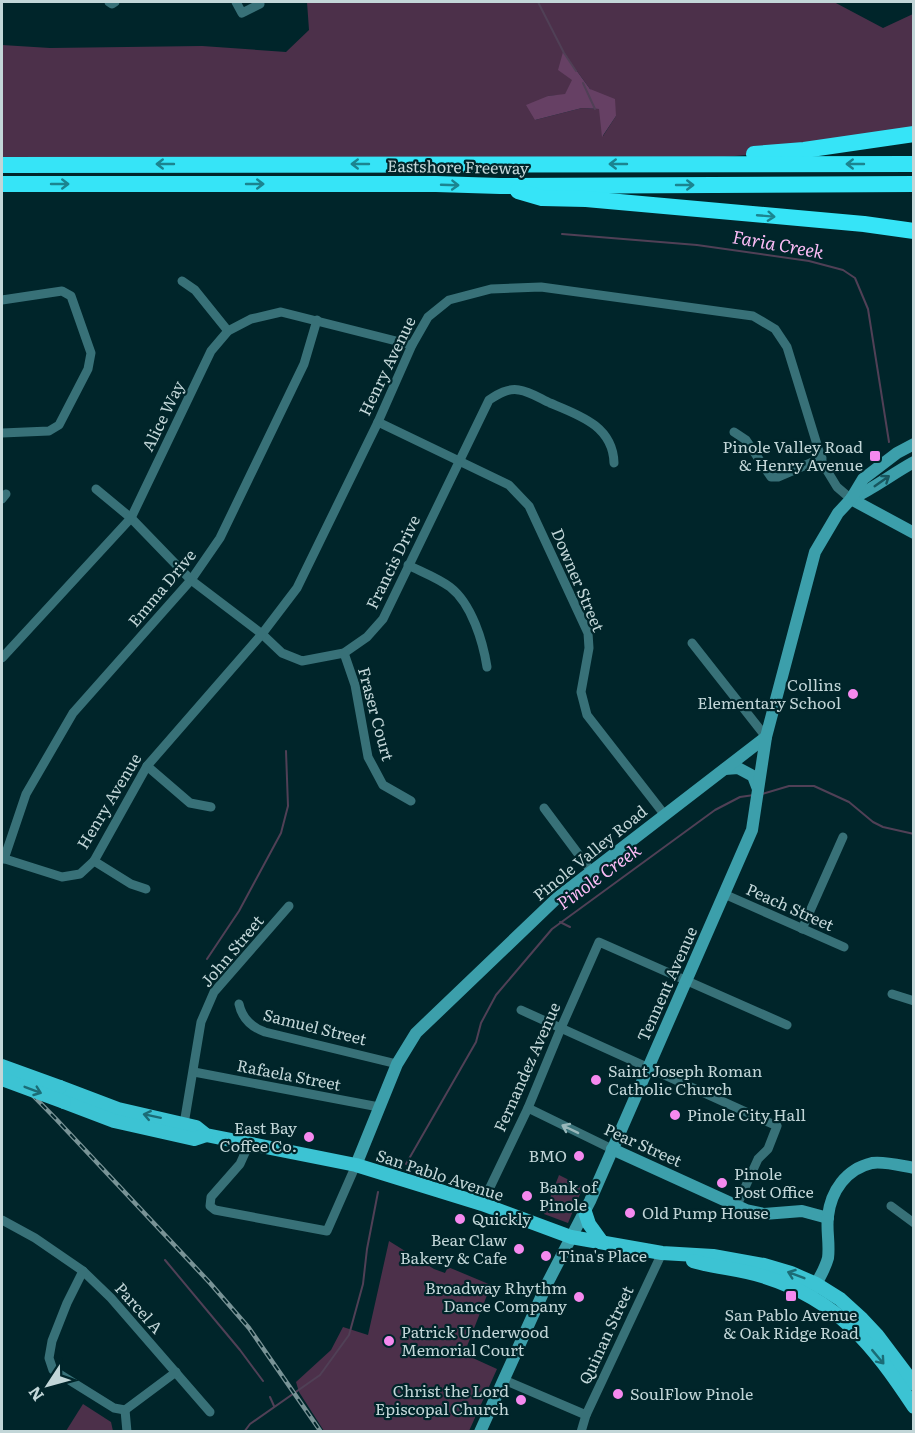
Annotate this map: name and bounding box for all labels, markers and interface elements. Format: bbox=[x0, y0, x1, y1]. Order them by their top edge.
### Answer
street label: Eastshore Freeway bbox=[387, 153, 530, 179]
one-way arrow bbox=[156, 158, 176, 170]
one-way arrow bbox=[351, 158, 371, 170]
one-way arrow bbox=[609, 158, 629, 170]
one-way arrow bbox=[846, 158, 866, 170]
one-way arrow bbox=[49, 178, 69, 190]
one-way arrow bbox=[244, 178, 264, 190]
one-way arrow bbox=[439, 179, 459, 190]
one-way arrow bbox=[674, 179, 694, 191]
one-way arrow bbox=[756, 210, 776, 221]
water label: Faria Creek bbox=[730, 222, 826, 265]
street label: Henry Avenue bbox=[352, 312, 421, 419]
street label: Alice Way bbox=[135, 375, 190, 455]
place label: Pinole Valley Road & Henry Avenue bbox=[723, 434, 863, 476]
marker: Pinole Valley Road & Henry Avenue bbox=[868, 449, 882, 463]
one-way arrow bbox=[874, 475, 890, 487]
street label: Francis Drive bbox=[359, 511, 425, 613]
street label: Downer Street bbox=[546, 524, 612, 636]
street label: Emma Drive bbox=[122, 543, 201, 631]
street label: Fraser Court bbox=[353, 664, 401, 764]
place label: Collins Elementary School bbox=[697, 672, 841, 714]
marker: Collins Elementary School bbox=[846, 687, 860, 701]
street label: Henry Avenue bbox=[70, 748, 146, 853]
street label: Pinole Valley Road bbox=[527, 799, 652, 906]
water label: Pinole Creek bbox=[550, 836, 646, 916]
street label: Peach Street bbox=[743, 876, 839, 936]
street label: John Street bbox=[194, 909, 269, 992]
street label: Tennent Avenue bbox=[630, 922, 702, 1045]
street label: Fernandez Avenue bbox=[487, 998, 565, 1135]
street label: Samuel Street bbox=[261, 1002, 370, 1051]
street label: Rafaela Street bbox=[235, 1052, 344, 1096]
place label: Saint Joseph Roman Catholic Church bbox=[608, 1058, 763, 1100]
marker: Saint Joseph Roman Catholic Church bbox=[589, 1073, 603, 1087]
one-way arrow bbox=[23, 1086, 41, 1097]
place label: Pinole City Hall bbox=[687, 1102, 806, 1126]
marker: Pinole City Hall bbox=[668, 1108, 682, 1122]
one-way arrow bbox=[143, 1110, 162, 1121]
place label: East Bay Coffee Co. bbox=[220, 1115, 298, 1157]
street label: Pear Street bbox=[601, 1116, 687, 1172]
one-way arrow bbox=[561, 1123, 579, 1135]
marker: East Bay Coffee Co. bbox=[302, 1130, 316, 1144]
street label: San Pablo Avenue bbox=[373, 1142, 507, 1206]
place label: BMO bbox=[529, 1143, 567, 1167]
marker: BMO bbox=[572, 1149, 586, 1163]
place label: Pinole Post Office bbox=[734, 1161, 814, 1203]
place label: Bank of Pinole bbox=[539, 1174, 599, 1216]
marker: Pinole Post Office bbox=[715, 1176, 729, 1190]
marker: Bank of Pinole bbox=[520, 1189, 534, 1203]
place label: Old Pump House bbox=[642, 1200, 769, 1224]
place label: Quickly bbox=[472, 1206, 532, 1230]
marker: Old Pump House bbox=[623, 1206, 637, 1220]
marker: Quickly bbox=[453, 1212, 467, 1226]
place label: Bear Claw Bakery & Cafe bbox=[400, 1227, 507, 1269]
marker: Bear Claw Bakery & Cafe bbox=[512, 1242, 526, 1256]
place label: Tina's Place bbox=[558, 1243, 647, 1267]
marker: Tina's Place bbox=[539, 1249, 553, 1263]
one-way arrow bbox=[787, 1269, 805, 1280]
place label: Broadway Rhythm Dance Company bbox=[425, 1275, 568, 1317]
street label: Parcel A bbox=[110, 1276, 169, 1338]
street label: Quinan Street bbox=[572, 1281, 639, 1388]
marker: San Pablo Avenue & Oak Ridge Road bbox=[784, 1289, 798, 1303]
marker: Broadway Rhythm Dance Company bbox=[572, 1290, 586, 1304]
place label: San Pablo Avenue & Oak Ridge Road bbox=[723, 1302, 859, 1344]
place label: Patrick Underwood Memorial Court bbox=[401, 1319, 549, 1361]
marker: Patrick Underwood Memorial Court bbox=[382, 1334, 396, 1348]
one-way arrow bbox=[871, 1349, 884, 1365]
north arrow bbox=[18, 1355, 78, 1415]
place label: Christ the Lord Episcopal Church bbox=[375, 1378, 509, 1420]
place label: SoulFlow Pinole bbox=[630, 1381, 753, 1405]
text: N bbox=[21, 1382, 49, 1407]
marker: SoulFlow Pinole bbox=[611, 1387, 625, 1401]
marker: Christ the Lord Episcopal Church bbox=[514, 1393, 528, 1407]

